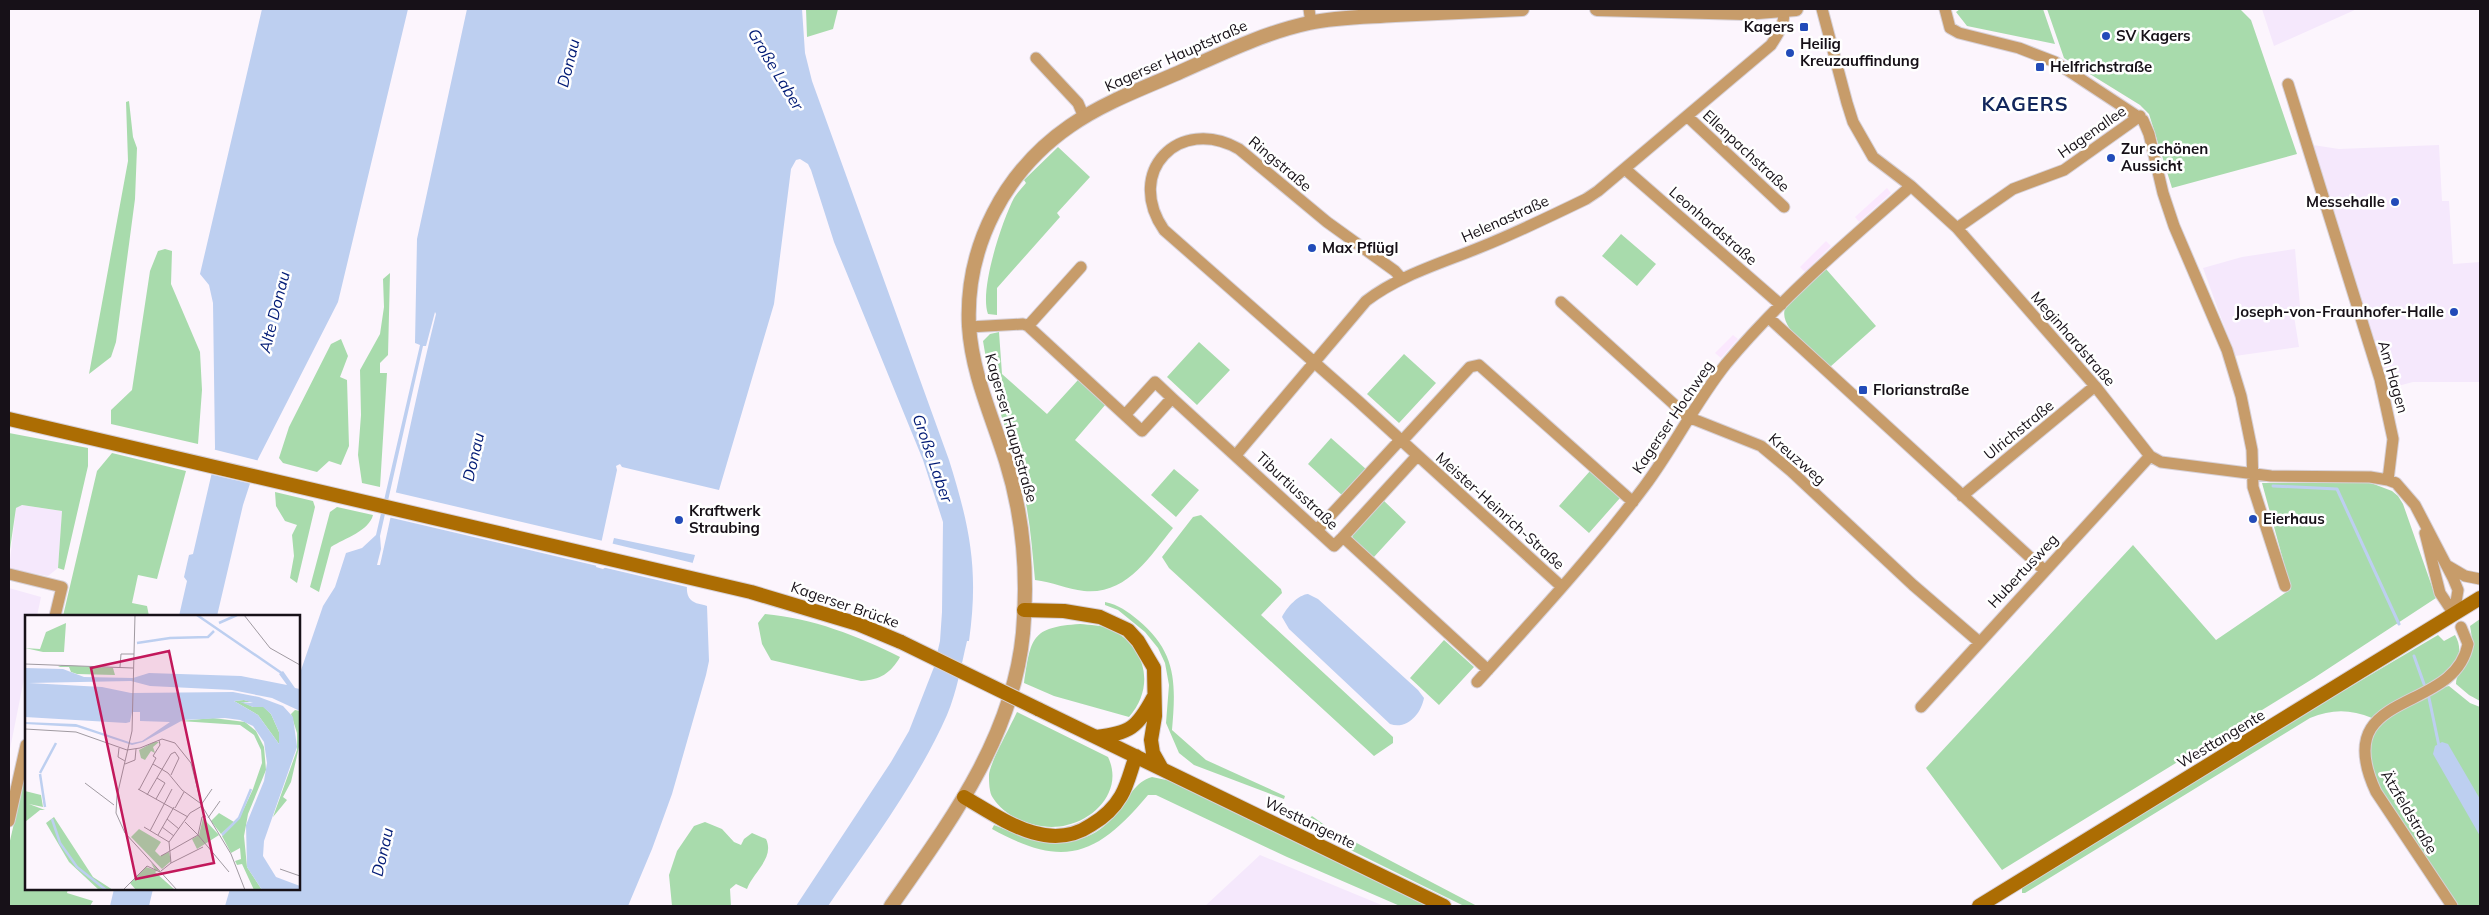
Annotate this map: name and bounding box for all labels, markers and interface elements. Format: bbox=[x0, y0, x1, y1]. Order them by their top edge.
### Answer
street label: Kagerser Hauptstraße bbox=[1102, 16, 1250, 96]
place label: Kagers bbox=[1744, 17, 1794, 36]
marker: Kagers bbox=[1798, 21, 1810, 33]
water label: Große Laber bbox=[744, 24, 809, 115]
place label: SV Kagers bbox=[2116, 26, 2191, 45]
marker: SV Kagers bbox=[2100, 30, 2112, 42]
place label: Heilig Kreuzauffindung bbox=[1800, 34, 1919, 70]
water label: Donau bbox=[552, 37, 584, 89]
marker: Heilig Kreuzauffindung bbox=[1784, 47, 1796, 59]
place label: Helfrichstraße bbox=[2050, 57, 2152, 76]
marker: Helfrichstraße bbox=[2034, 61, 2046, 73]
district label: KAGERS bbox=[1981, 91, 2069, 116]
street label: Hagenallee bbox=[2054, 101, 2129, 162]
street label: Ellenpachstraße bbox=[1699, 106, 1794, 196]
street label: Ringstraße bbox=[1245, 132, 1316, 195]
place label: Zur schönen Aussicht bbox=[2121, 139, 2208, 175]
marker: Zur schönen Aussicht bbox=[2105, 152, 2117, 164]
street label: Leonhardstraße bbox=[1665, 182, 1761, 269]
street label: Helenastraße bbox=[1458, 191, 1552, 246]
place label: Messehalle bbox=[2306, 192, 2385, 211]
marker: Messehalle bbox=[2389, 196, 2401, 208]
place label: Max Pflügl bbox=[1322, 238, 1398, 257]
marker: Max Pflügl bbox=[1306, 242, 1318, 254]
water label: Alte Donau bbox=[254, 269, 294, 356]
street label: Meginhardstraße bbox=[2027, 287, 2120, 390]
place label: Joseph-von-Fraunhofer-Halle bbox=[2235, 302, 2444, 321]
marker: Joseph-von-Fraunhofer-Halle bbox=[2448, 306, 2460, 318]
street label: Am Hagen bbox=[2374, 338, 2413, 415]
street label: Kagerser Hauptstraße bbox=[981, 351, 1042, 505]
street label: Kagerser Hochweg bbox=[1628, 357, 1717, 477]
place label: Florianstraße bbox=[1873, 380, 1969, 399]
marker: Florianstraße bbox=[1857, 384, 1869, 396]
street label: Ulrichstraße bbox=[1980, 396, 2057, 464]
water label: Große Laber bbox=[909, 411, 958, 506]
street label: Kreuzweg bbox=[1765, 429, 1830, 489]
water label: Donau bbox=[458, 431, 488, 483]
street label: Tiburtiusstraße bbox=[1252, 448, 1342, 534]
street label: Meister-Heinrich-Straße bbox=[1432, 448, 1569, 573]
place label: Kraftwerk Straubing bbox=[689, 501, 761, 537]
place label: Eierhaus bbox=[2263, 509, 2325, 528]
marker: Eierhaus bbox=[2247, 513, 2259, 525]
marker: Kraftwerk Straubing bbox=[673, 514, 685, 526]
street label: Hubertusweg bbox=[1983, 530, 2062, 612]
street label: Kagerser Brücke bbox=[788, 577, 902, 632]
inset map bbox=[25, 615, 300, 890]
street label: Westtangente bbox=[2174, 705, 2268, 772]
street label: Ätzfeldstraße bbox=[2377, 767, 2442, 857]
street label: Westtangente bbox=[1262, 792, 1359, 853]
water label: Donau bbox=[367, 826, 397, 878]

